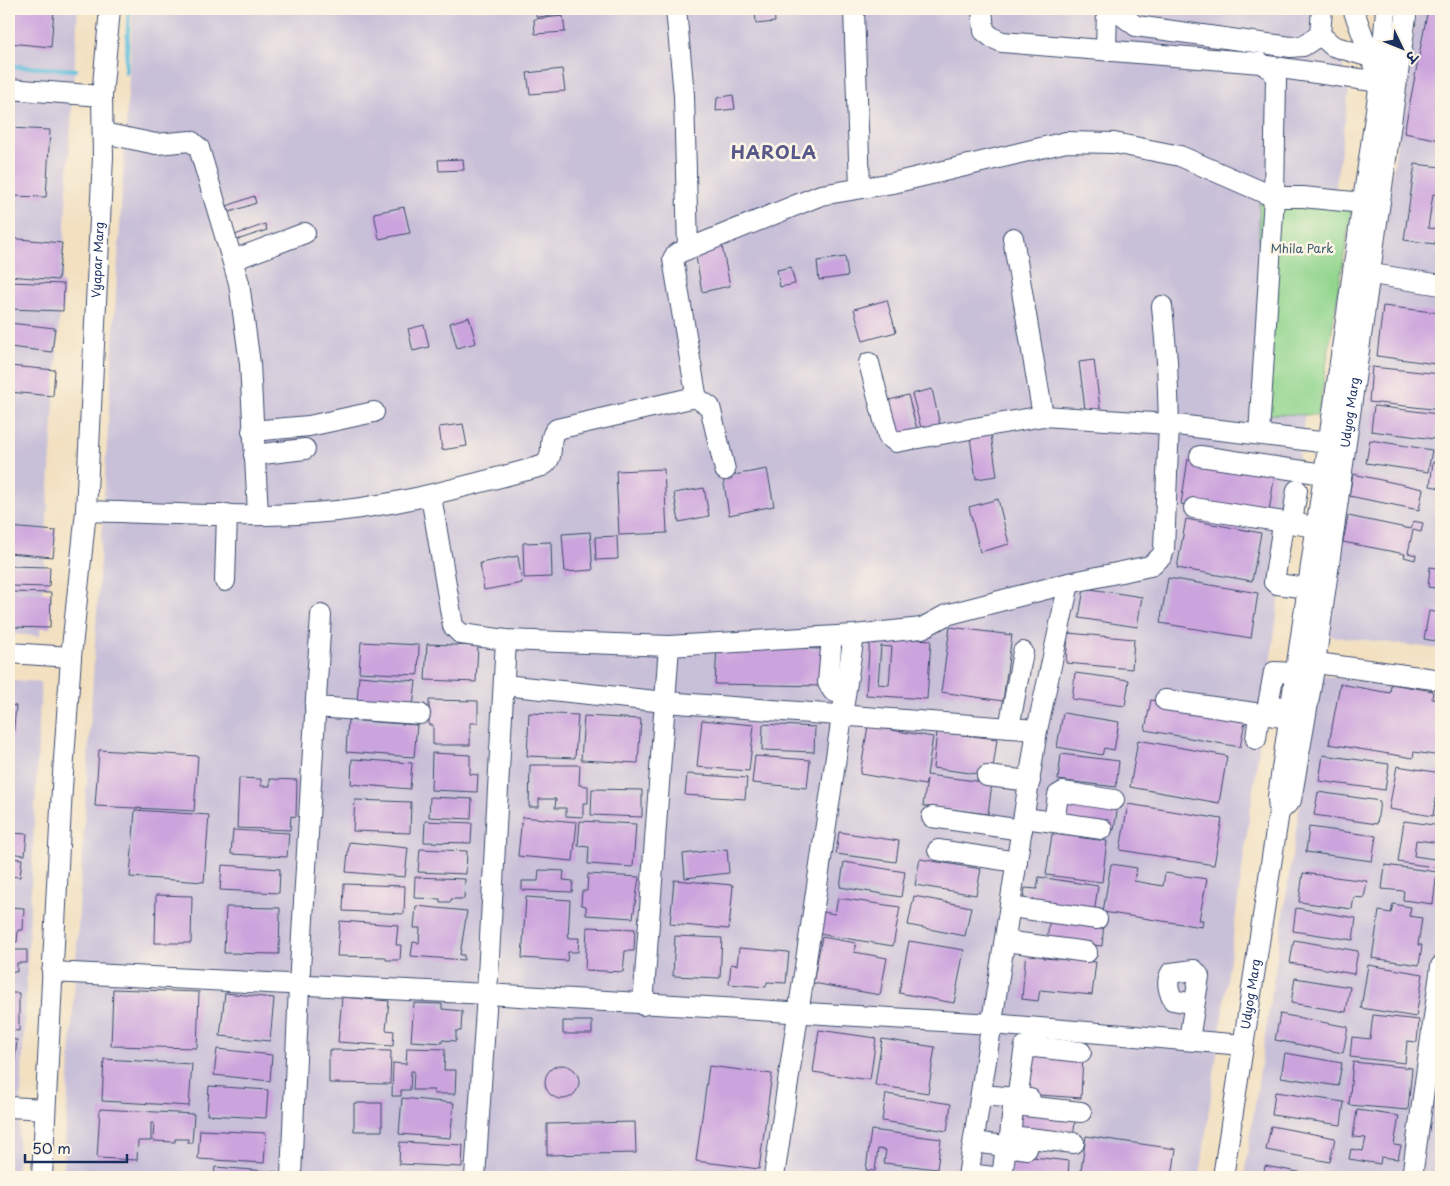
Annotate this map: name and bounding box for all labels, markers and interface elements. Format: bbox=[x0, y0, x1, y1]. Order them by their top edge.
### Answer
north arrow bbox=[1378, 22, 1428, 72]
text: उ bbox=[1400, 45, 1424, 69]
district label: HAROLA bbox=[731, 138, 817, 165]
street label: Vyapar Marg bbox=[86, 221, 108, 298]
park label: Mhila Park bbox=[1270, 239, 1334, 257]
street label: Udyog Marg bbox=[1335, 376, 1363, 449]
street label: Udyog Marg bbox=[1236, 957, 1264, 1031]
scale bar bbox=[25, 1131, 128, 1163]
text: 50 m bbox=[32, 1136, 71, 1159]

